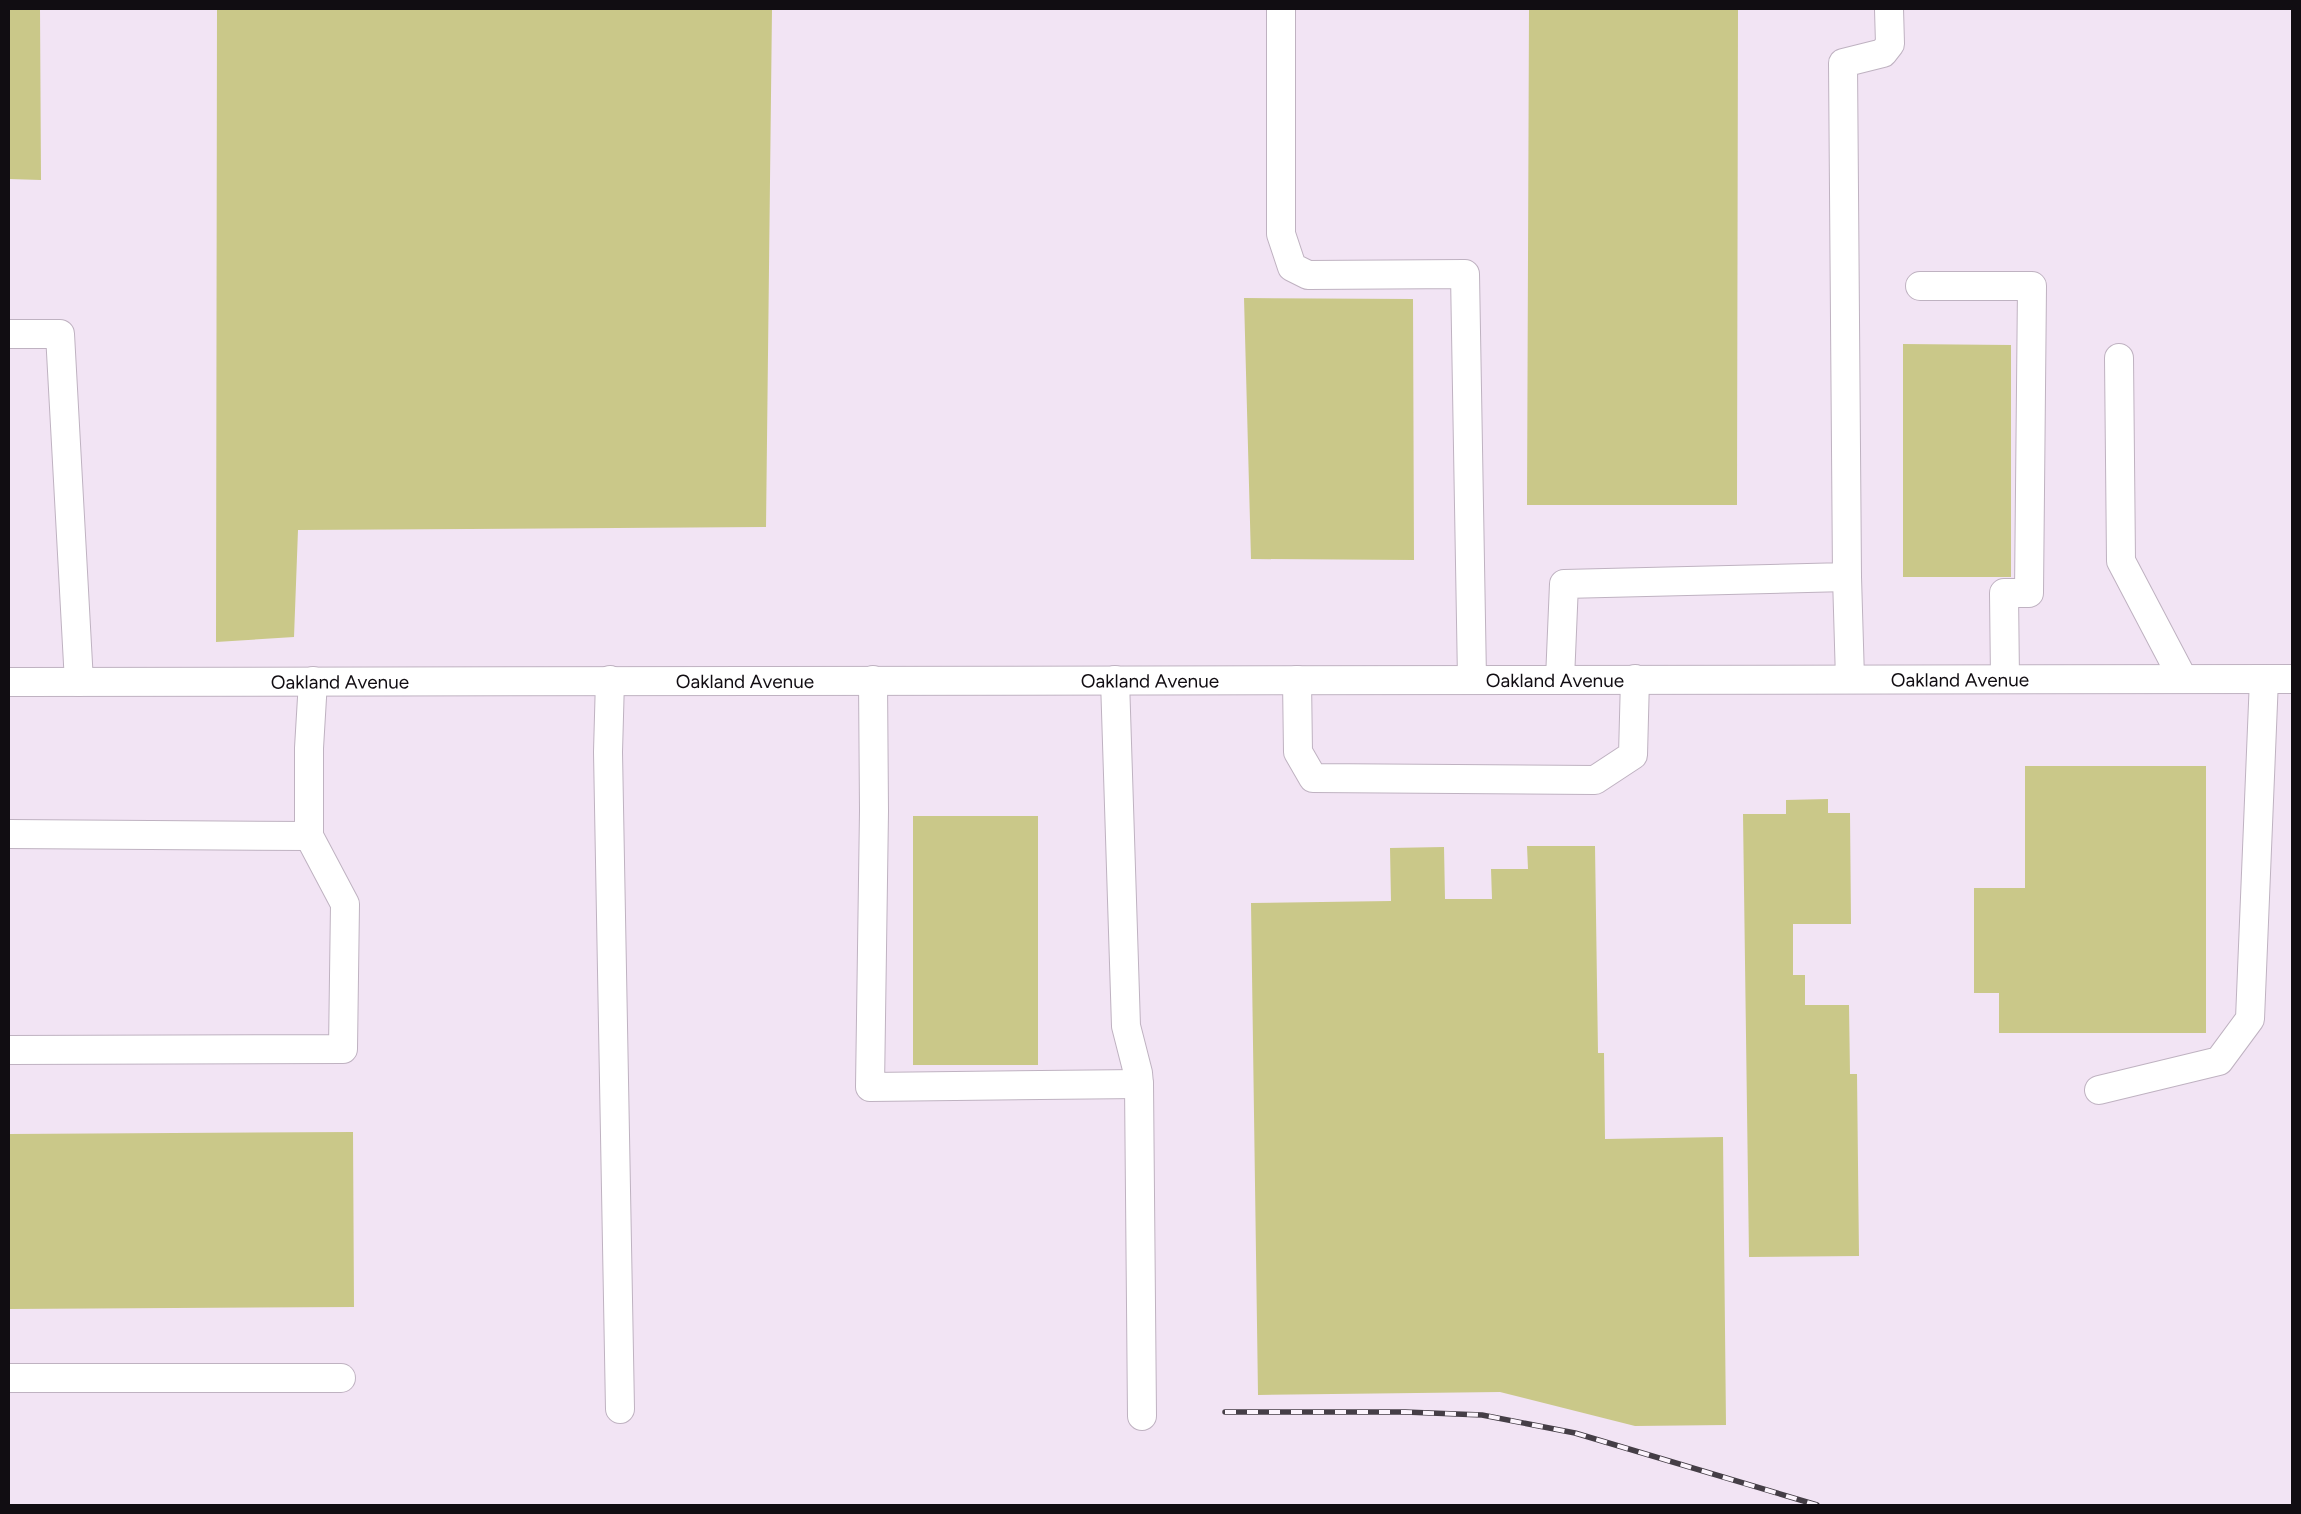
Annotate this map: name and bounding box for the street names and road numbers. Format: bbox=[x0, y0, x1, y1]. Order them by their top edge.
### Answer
street label: Oakland Avenue bbox=[1486, 668, 1624, 692]
street label: Oakland Avenue bbox=[1891, 668, 2029, 691]
street label: Oakland Avenue bbox=[676, 669, 814, 693]
street label: Oakland Avenue bbox=[1081, 669, 1219, 692]
street label: Oakland Avenue bbox=[271, 670, 409, 693]

